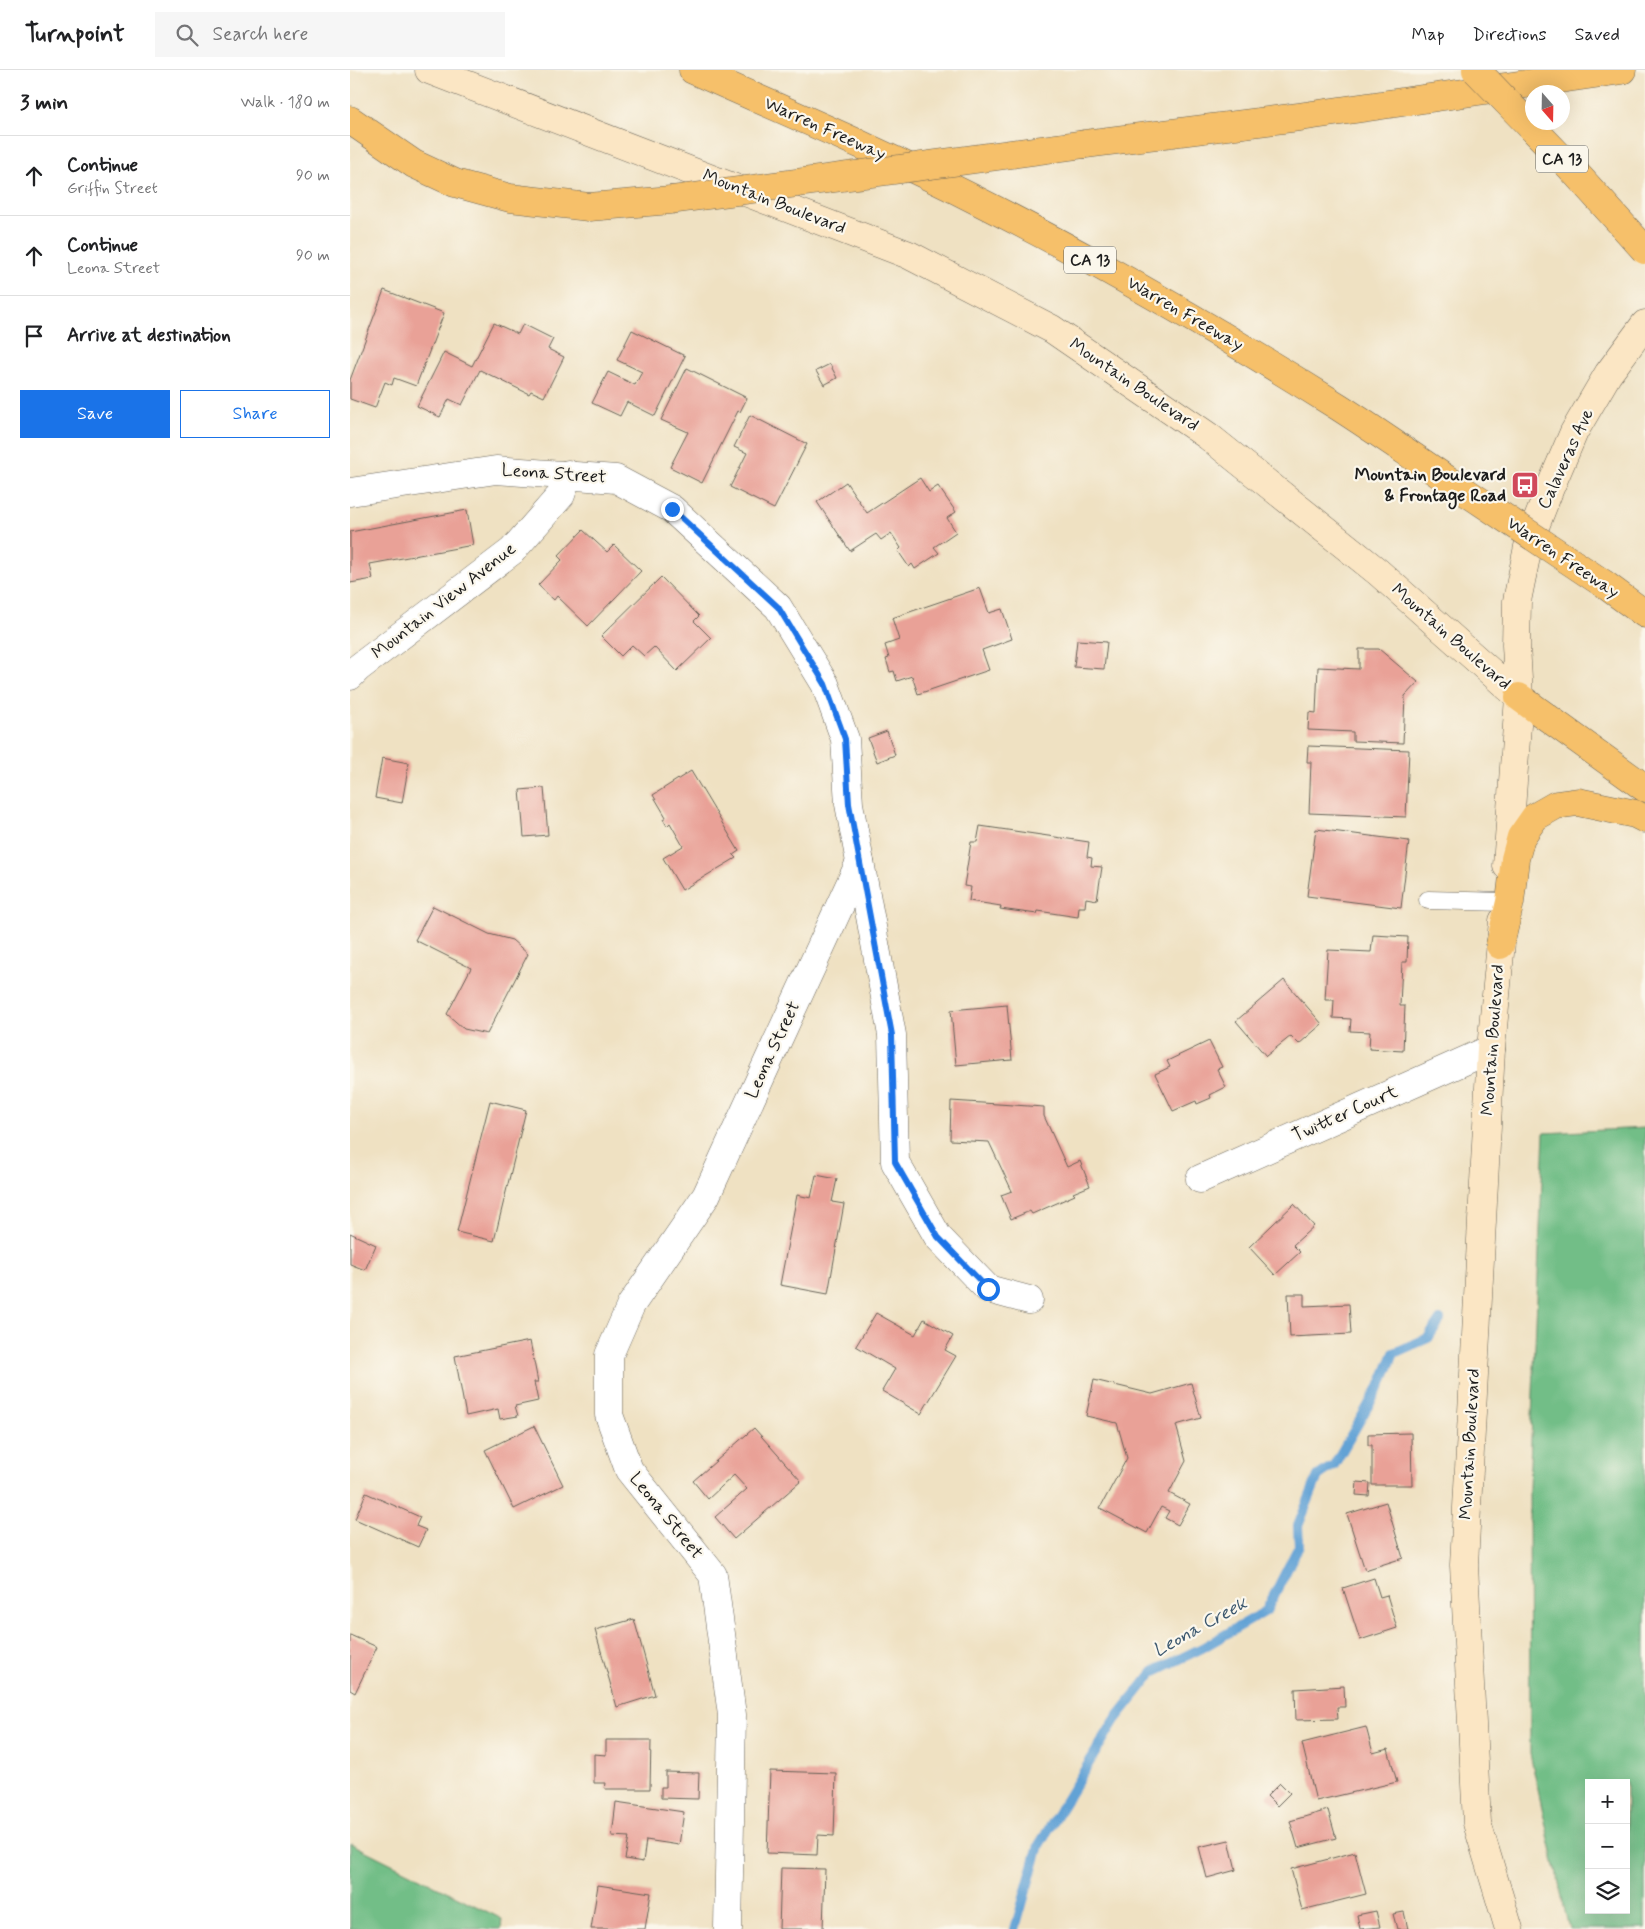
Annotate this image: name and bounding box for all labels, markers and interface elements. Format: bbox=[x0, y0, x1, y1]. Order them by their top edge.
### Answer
search box bbox=[155, 12, 505, 57]
text: Turnpoint bbox=[25, 19, 125, 50]
icon: search bbox=[173, 21, 201, 49]
text: Search here bbox=[213, 22, 308, 47]
text: Map bbox=[1412, 23, 1445, 47]
text: Directions bbox=[1473, 23, 1547, 47]
text: Saved bbox=[1575, 23, 1620, 47]
north arrow bbox=[1525, 85, 1570, 130]
text: 3 min bbox=[20, 89, 68, 117]
street label: Warren Freeway bbox=[760, 91, 890, 167]
text: Walk · 180 m bbox=[241, 92, 330, 113]
road number: CA 13 bbox=[1536, 146, 1588, 172]
text: Continue bbox=[67, 153, 138, 178]
icon: ahead bbox=[20, 162, 48, 190]
street label: Mountain Boulevard bbox=[699, 164, 849, 240]
text: 90 m bbox=[296, 165, 330, 186]
text: Griffin Street bbox=[67, 178, 158, 199]
text: Continue bbox=[67, 233, 138, 258]
icon: ahead bbox=[20, 242, 48, 270]
text: 90 m bbox=[296, 245, 330, 266]
road number: CA 13 bbox=[1064, 246, 1116, 274]
text: Leona Street bbox=[67, 258, 160, 279]
street label: Warren Freeway bbox=[1122, 271, 1248, 357]
icon: arrive bbox=[20, 322, 48, 350]
text: Arrive at destination bbox=[67, 323, 231, 348]
street label: Mountain Boulevard bbox=[1064, 333, 1204, 437]
button: Save bbox=[20, 390, 170, 438]
button: Share bbox=[180, 390, 330, 438]
street label: Calaveras Ave bbox=[1532, 405, 1600, 513]
street label: Leona Street bbox=[501, 458, 607, 490]
place label: Mountain Boulevard & Frontage Road bbox=[1354, 463, 1506, 510]
bus stop icon: Mountain Boulevard & Frontage Road bbox=[1510, 470, 1540, 500]
route end bbox=[661, 498, 684, 521]
street label: Warren Freeway bbox=[1502, 512, 1624, 604]
street label: Mountain View Avenue bbox=[367, 537, 521, 665]
street label: Mountain Boulevard bbox=[1386, 578, 1516, 696]
street label: Mountain Boulevard bbox=[1476, 964, 1510, 1116]
street label: Leona Street bbox=[740, 997, 806, 1103]
street label: Twitter Court bbox=[1288, 1080, 1402, 1148]
route start bbox=[977, 1278, 1000, 1301]
street label: Mountain Boulevard bbox=[1454, 1368, 1486, 1520]
street label: Leona Street bbox=[624, 1468, 708, 1564]
water label: Leona Creek bbox=[1149, 1590, 1253, 1663]
map controls bbox=[1585, 1779, 1630, 1914]
button: + bbox=[1585, 1779, 1630, 1824]
button: − bbox=[1585, 1824, 1630, 1869]
button: layers bbox=[1585, 1869, 1630, 1914]

